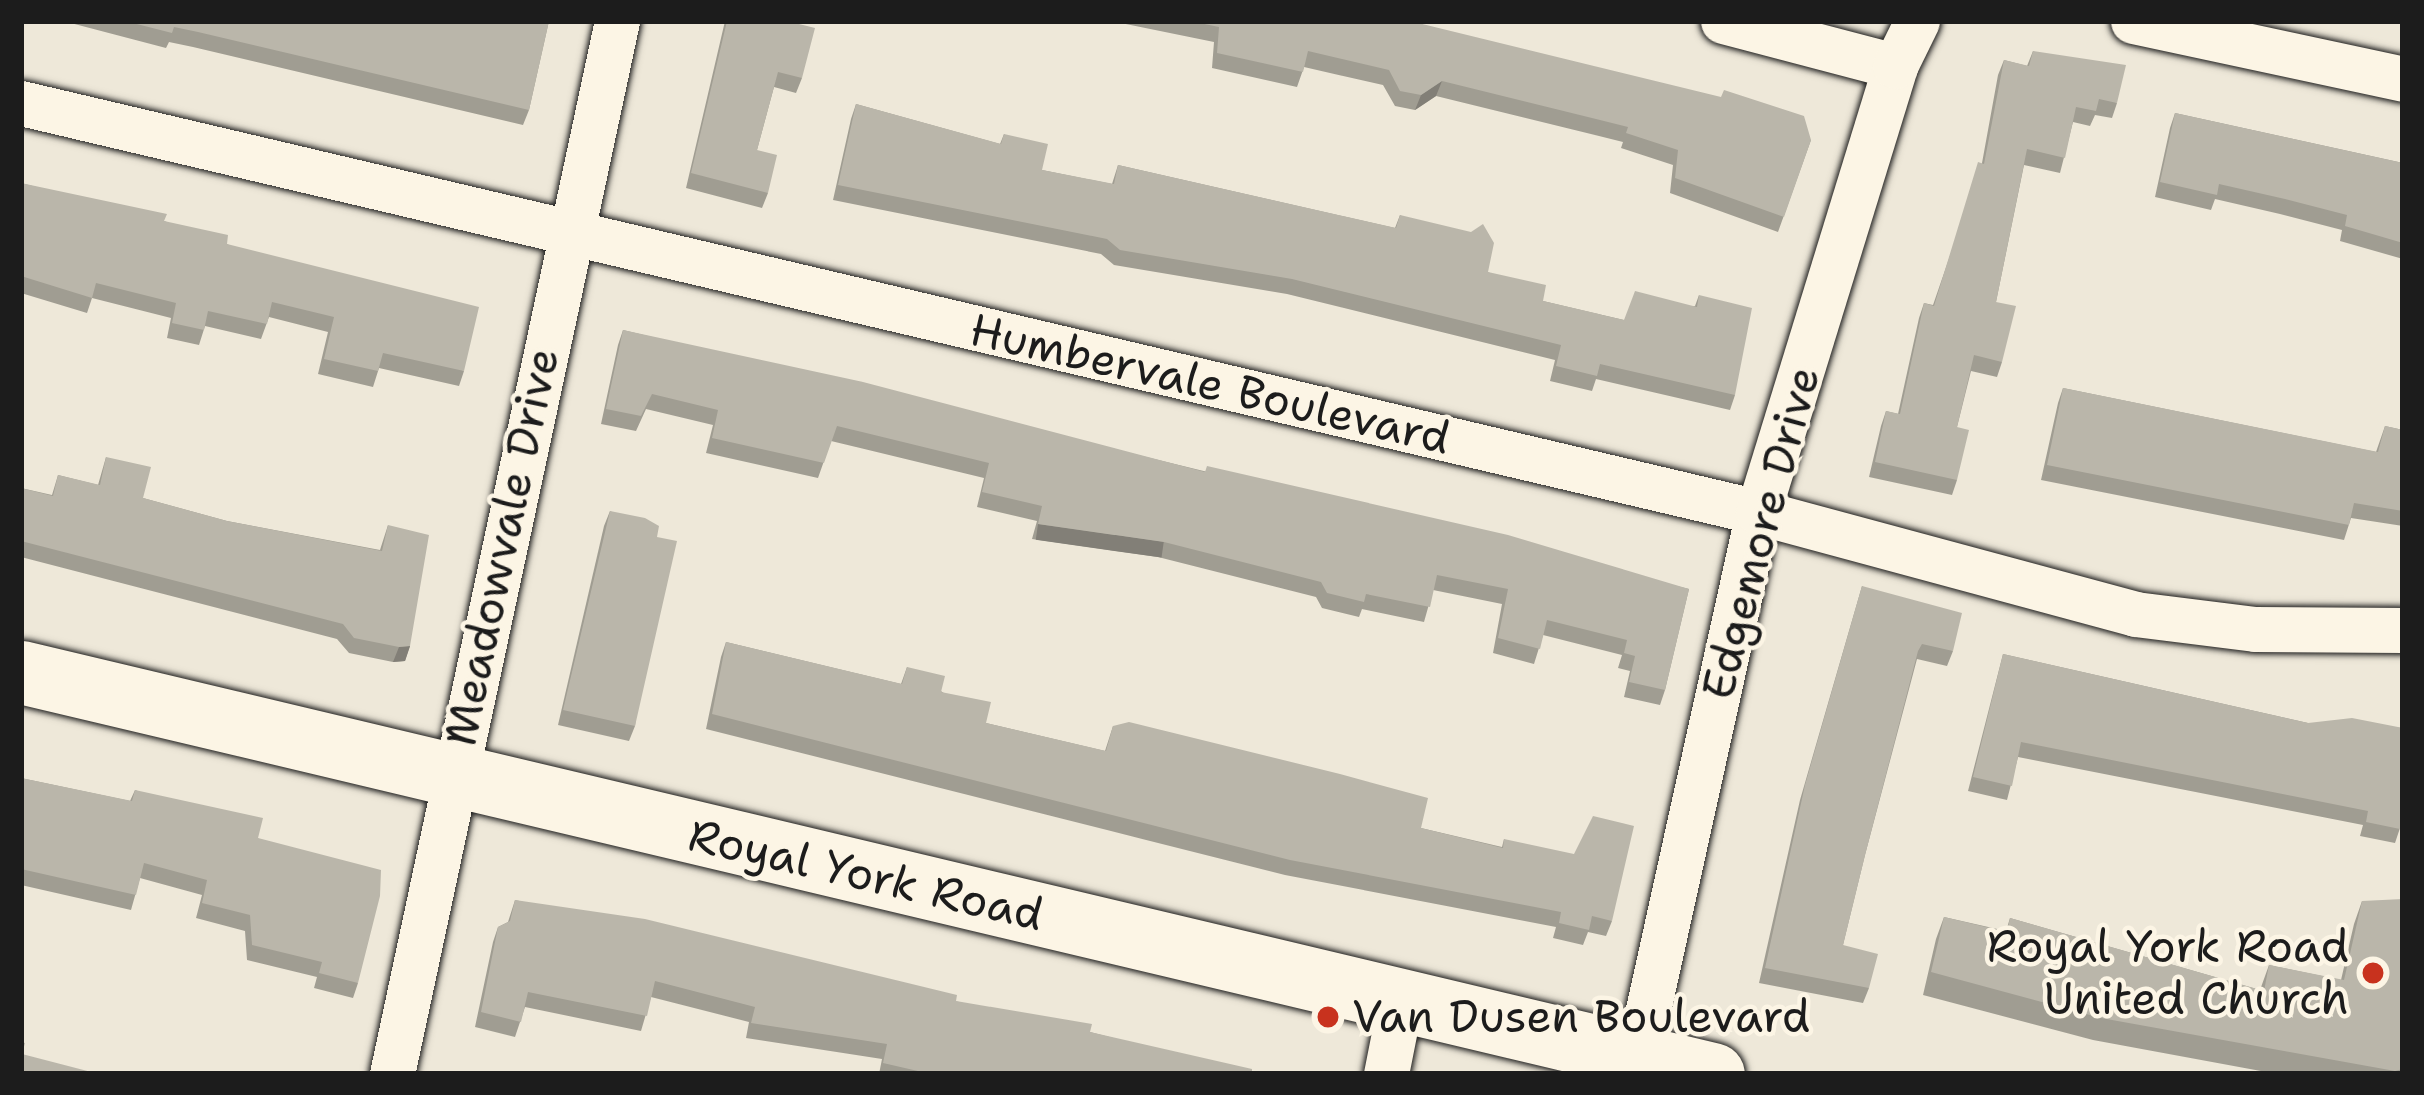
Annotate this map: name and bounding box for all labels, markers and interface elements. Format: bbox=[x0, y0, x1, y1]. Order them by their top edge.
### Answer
street label: Humbervale Boulevard bbox=[965, 302, 1455, 466]
street label: Meadowvale Drive bbox=[433, 343, 571, 751]
street label: Edgemore Drive bbox=[1691, 361, 1831, 705]
street label: Royal York Road bbox=[683, 808, 1049, 942]
place label: Royal York Road United Church bbox=[1987, 920, 2349, 1026]
marker: Royal York Road United Church bbox=[2360, 960, 2386, 986]
place label: Van Dusen Boulevard bbox=[1352, 990, 1810, 1044]
marker: Van Dusen Boulevard bbox=[1315, 1004, 1341, 1030]

